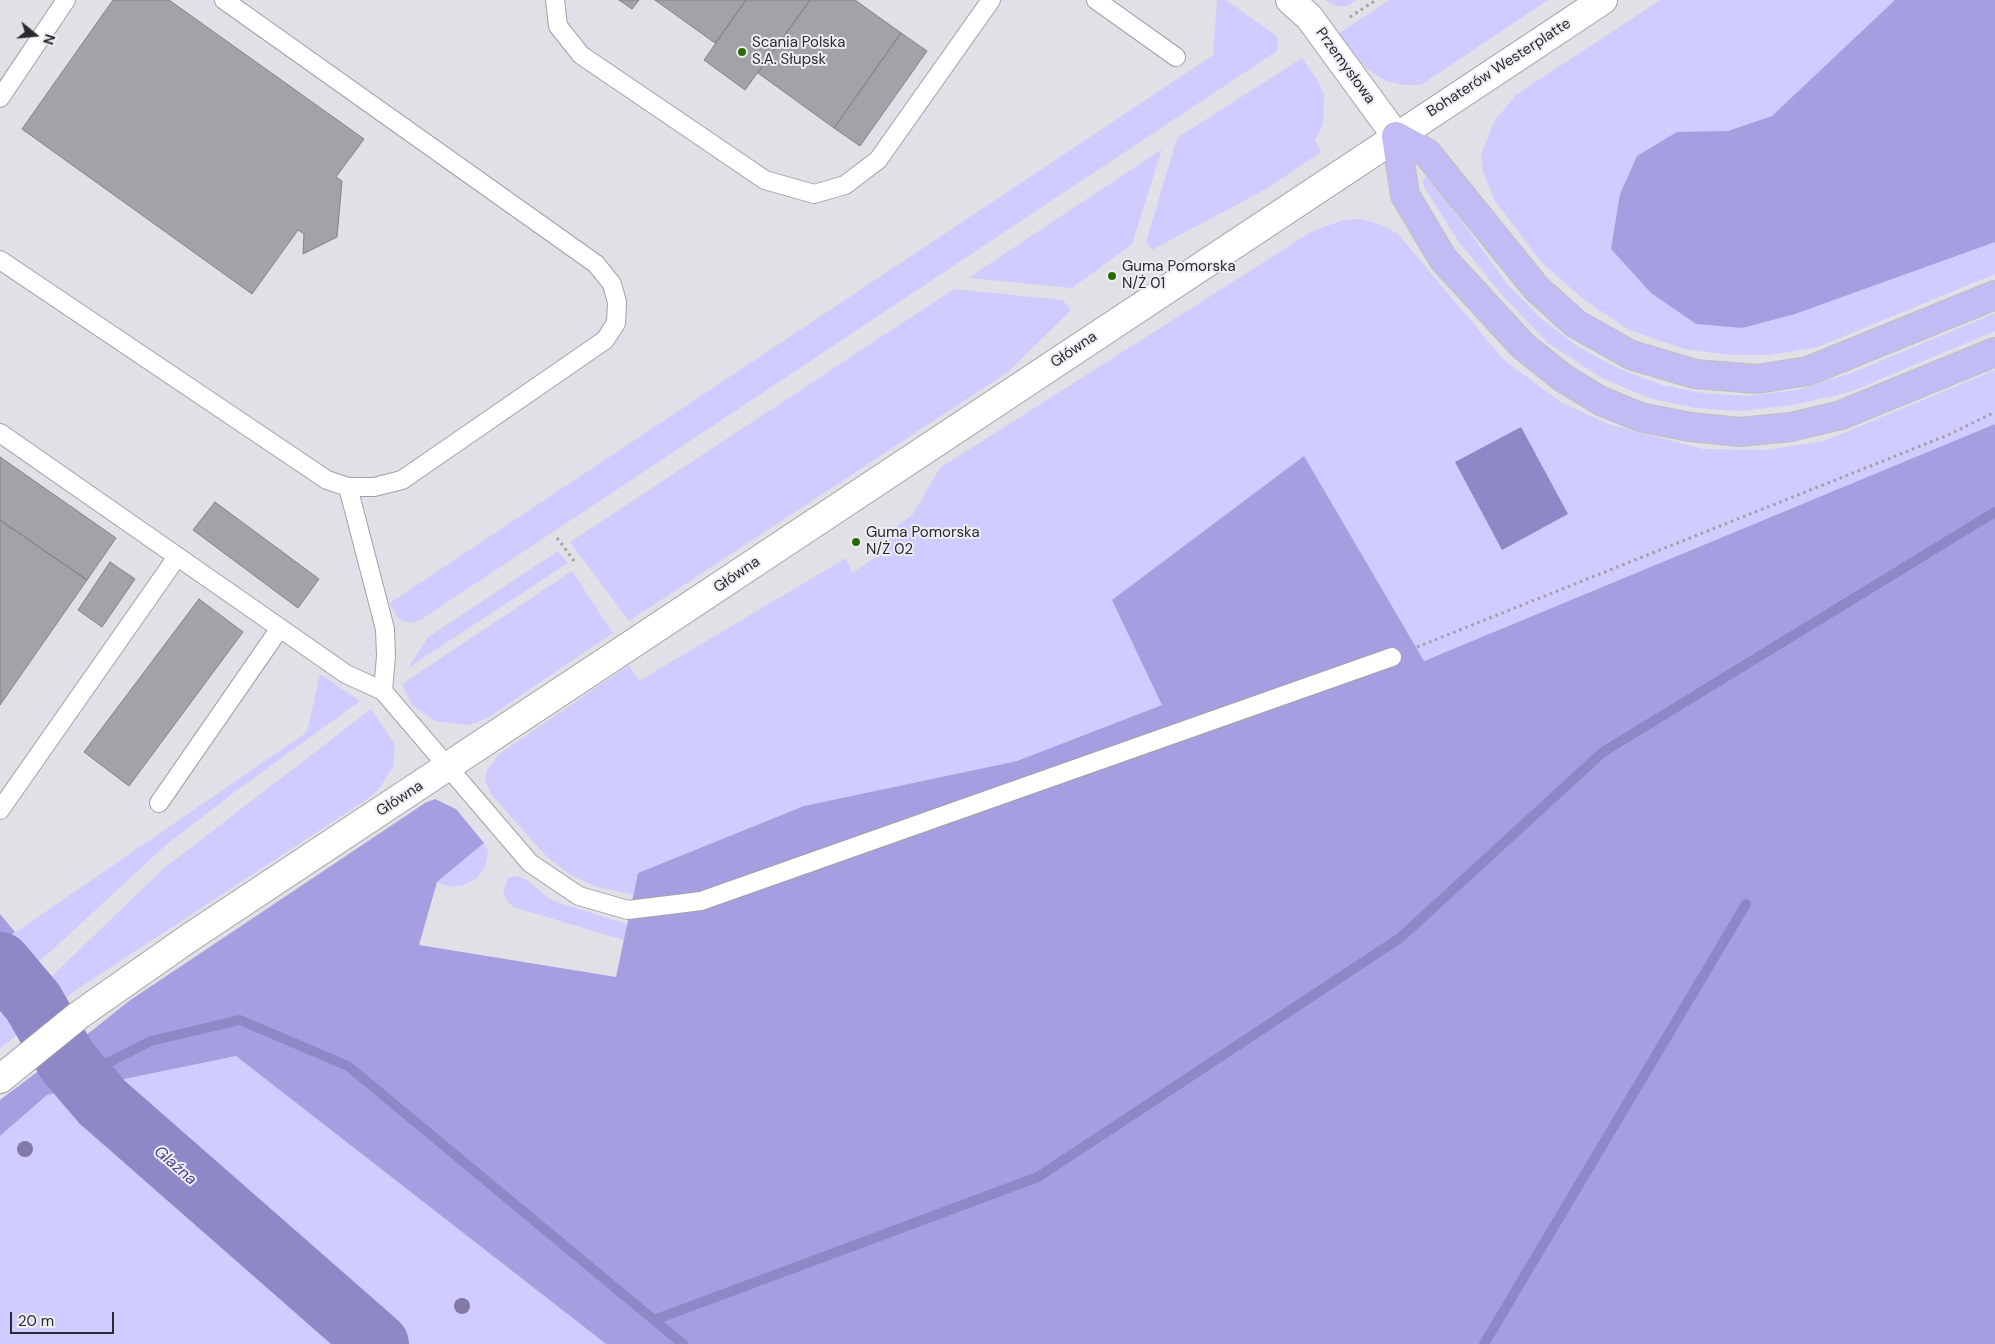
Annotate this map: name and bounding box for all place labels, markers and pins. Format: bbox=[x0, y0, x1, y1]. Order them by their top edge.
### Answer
place label: Scania Polska S.A. Słupsk bbox=[752, 34, 845, 69]
marker: Scania Polska S.A. Słupsk bbox=[736, 46, 748, 58]
place label: Guma Pomorska N/Ż 01 bbox=[1122, 258, 1236, 293]
marker: Guma Pomorska N/Ż 01 bbox=[1106, 270, 1118, 282]
place label: Guma Pomorska N/Ż 02 bbox=[866, 524, 980, 559]
marker: Guma Pomorska N/Ż 02 bbox=[850, 536, 862, 548]

